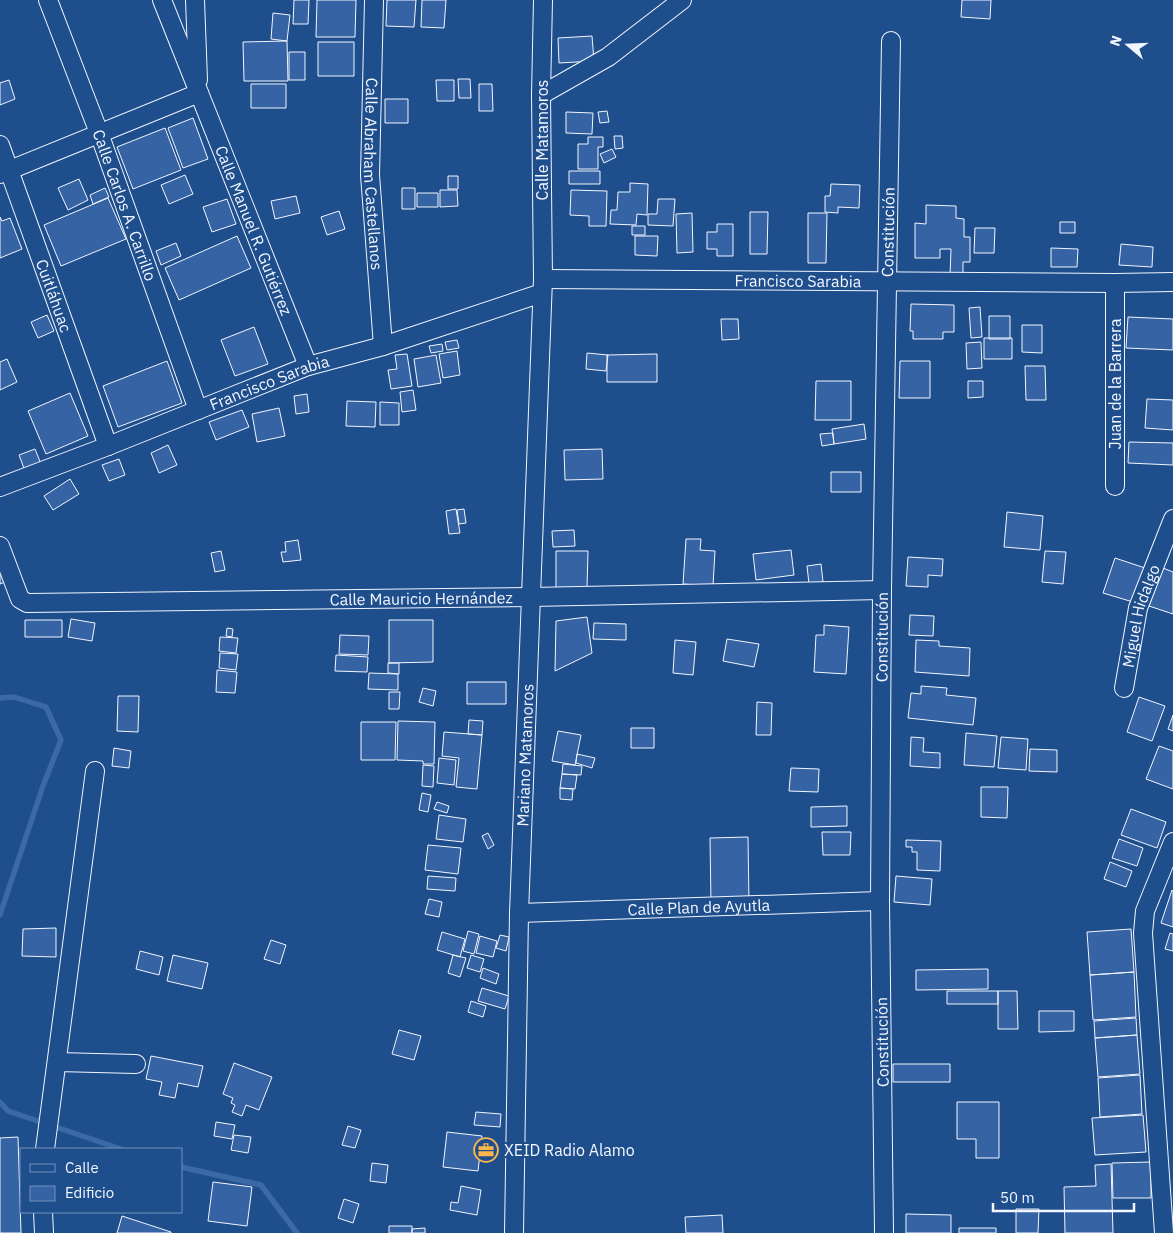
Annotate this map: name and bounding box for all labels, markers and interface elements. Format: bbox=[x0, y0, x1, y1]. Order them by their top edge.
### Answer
north arrow bbox=[1103, 20, 1153, 70]
text: N bbox=[1106, 33, 1126, 48]
street label: Calle Abraham Castellanos bbox=[360, 77, 387, 271]
street label: Calle Matamoros bbox=[532, 80, 552, 200]
street label: Calle Carlos A. Carrillo bbox=[89, 127, 161, 284]
street label: Calle Manuel R. Gutiérrez bbox=[211, 142, 297, 318]
street label: Constitución bbox=[877, 187, 899, 277]
street label: Cuitláhuac bbox=[32, 256, 76, 335]
street label: Francisco Sarabia bbox=[735, 270, 862, 291]
street label: Juan de la Barrera bbox=[1105, 318, 1125, 449]
street label: Francisco Sarabia bbox=[207, 351, 332, 414]
street label: Miguel Hidalgo bbox=[1118, 562, 1164, 669]
street label: Calle Mauricio Hernández bbox=[330, 587, 513, 609]
street label: Constitución bbox=[871, 592, 892, 682]
street label: Mariano Matamoros bbox=[512, 683, 538, 827]
street label: Calle Plan de Ayutla bbox=[627, 895, 771, 919]
street label: Constitución bbox=[871, 997, 893, 1087]
office icon: XEID Radio Alamo bbox=[473, 1137, 499, 1163]
place label: XEID Radio Alamo bbox=[504, 1140, 635, 1160]
legend bbox=[20, 1148, 182, 1213]
text: Calle bbox=[65, 1158, 99, 1177]
scale bar bbox=[993, 1180, 1134, 1212]
text: Edificio bbox=[65, 1183, 114, 1202]
text: 50 m bbox=[1000, 1188, 1035, 1207]

